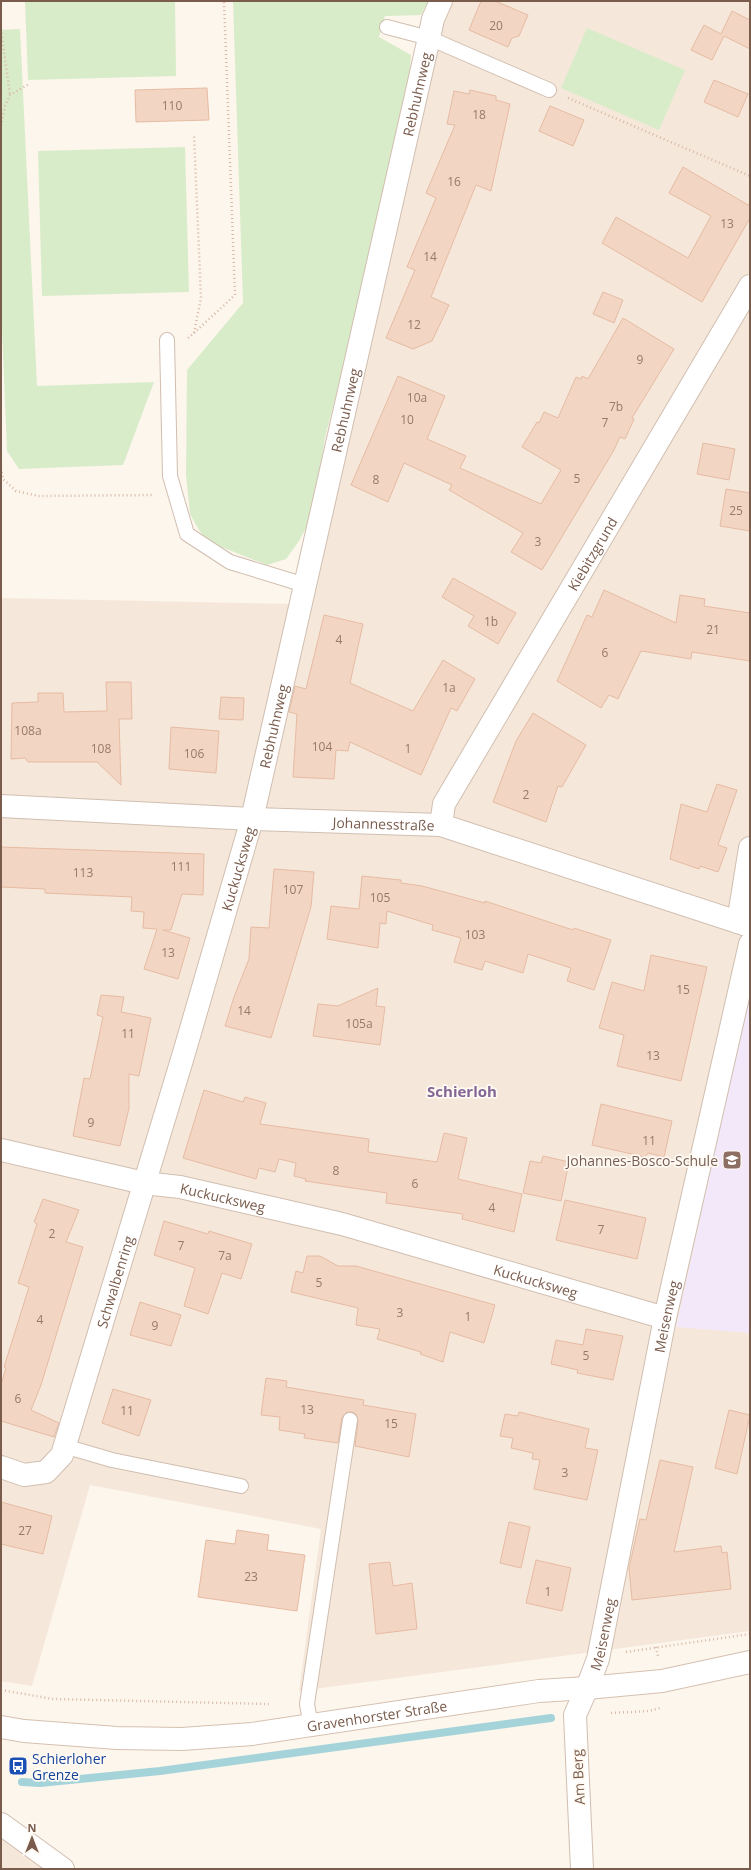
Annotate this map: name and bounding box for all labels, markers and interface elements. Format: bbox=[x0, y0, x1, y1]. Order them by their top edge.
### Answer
house number: 20 bbox=[489, 17, 503, 34]
street label: Rebhuhnweg bbox=[398, 50, 435, 138]
house number: 110 bbox=[162, 97, 182, 114]
house number: 18 bbox=[472, 106, 486, 123]
house number: 16 bbox=[447, 173, 461, 190]
house number: 13 bbox=[720, 215, 734, 232]
house number: 14 bbox=[423, 248, 437, 265]
house number: 12 bbox=[407, 316, 421, 333]
house number: 9 bbox=[637, 351, 644, 368]
street label: Rebhuhnweg bbox=[326, 366, 364, 454]
house number: 10a bbox=[407, 389, 427, 406]
house number: 7b bbox=[609, 398, 623, 415]
house number: 10 bbox=[400, 411, 414, 428]
house number: 7 bbox=[602, 414, 609, 431]
house number: 5 bbox=[574, 470, 581, 487]
house number: 8 bbox=[373, 471, 380, 488]
house number: 25 bbox=[729, 502, 743, 519]
street label: Kiebitzgrund bbox=[563, 513, 621, 594]
house number: 3 bbox=[535, 533, 542, 550]
house number: 1b bbox=[484, 613, 498, 630]
house number: 21 bbox=[706, 621, 720, 638]
house number: 4 bbox=[336, 631, 343, 648]
house number: 6 bbox=[602, 644, 609, 661]
house number: 1a bbox=[442, 679, 456, 696]
street label: Rebhuhnweg bbox=[254, 682, 292, 770]
house number: 108a bbox=[14, 722, 42, 739]
house number: 104 bbox=[312, 738, 332, 755]
house number: 108 bbox=[91, 740, 111, 757]
house number: 1 bbox=[405, 740, 411, 757]
house number: 106 bbox=[184, 745, 204, 762]
house number: 2 bbox=[523, 786, 530, 803]
street label: Johannesstraße bbox=[330, 812, 435, 834]
street label: Kuckucksweg bbox=[216, 824, 259, 913]
house number: 111 bbox=[171, 858, 191, 875]
house number: 113 bbox=[73, 864, 93, 881]
house number: 107 bbox=[283, 881, 303, 898]
house number: 105 bbox=[370, 889, 390, 906]
house number: 103 bbox=[465, 926, 485, 943]
house number: 13 bbox=[161, 944, 175, 961]
house number: 15 bbox=[676, 981, 690, 998]
house number: 14 bbox=[237, 1002, 251, 1019]
house number: 105a bbox=[345, 1015, 373, 1032]
house number: 11 bbox=[121, 1025, 135, 1042]
house number: 13 bbox=[646, 1047, 660, 1064]
district label: Schierloh bbox=[427, 1081, 497, 1101]
house number: 9 bbox=[88, 1114, 95, 1131]
house number: 11 bbox=[642, 1132, 656, 1149]
school or university icon: Johannes-Bosco-Schule bbox=[721, 1149, 743, 1171]
place label: Johannes-Bosco-Schule bbox=[565, 1151, 718, 1170]
house number: 8 bbox=[333, 1162, 340, 1179]
house number: 6 bbox=[412, 1175, 419, 1192]
street label: Kuckucksweg bbox=[178, 1178, 268, 1216]
house number: 4 bbox=[489, 1199, 496, 1216]
house number: 7 bbox=[598, 1221, 605, 1238]
house number: 2 bbox=[49, 1225, 56, 1242]
street label: Schwalbenring bbox=[92, 1233, 138, 1330]
house number: 7 bbox=[178, 1237, 185, 1254]
house number: 7a bbox=[218, 1247, 232, 1264]
street label: Kuckucksweg bbox=[491, 1259, 581, 1302]
house number: 5 bbox=[316, 1274, 323, 1291]
street label: Meisenweg bbox=[649, 1278, 683, 1354]
house number: 3 bbox=[397, 1304, 404, 1321]
house number: 1 bbox=[465, 1308, 471, 1325]
house number: 4 bbox=[37, 1311, 44, 1328]
house number: 9 bbox=[152, 1317, 159, 1334]
house number: 5 bbox=[583, 1347, 590, 1364]
house number: 6 bbox=[15, 1390, 22, 1407]
house number: 13 bbox=[300, 1401, 314, 1418]
house number: 11 bbox=[120, 1402, 134, 1419]
house number: 15 bbox=[384, 1415, 398, 1432]
house number: 3 bbox=[562, 1464, 569, 1481]
house number: 27 bbox=[18, 1522, 32, 1539]
house number: 23 bbox=[244, 1568, 258, 1585]
house number: 1 bbox=[545, 1583, 551, 1600]
street label: Meisenweg bbox=[585, 1596, 619, 1673]
street label: Gravenhorster Straße bbox=[305, 1695, 448, 1735]
street label: Am Berg bbox=[567, 1748, 589, 1805]
place label: Schierloher Grenze bbox=[32, 1749, 106, 1784]
bus stop icon: Schierloher Grenze bbox=[7, 1755, 29, 1777]
north arrow bbox=[12, 1818, 52, 1858]
text: N bbox=[28, 1820, 36, 1835]

